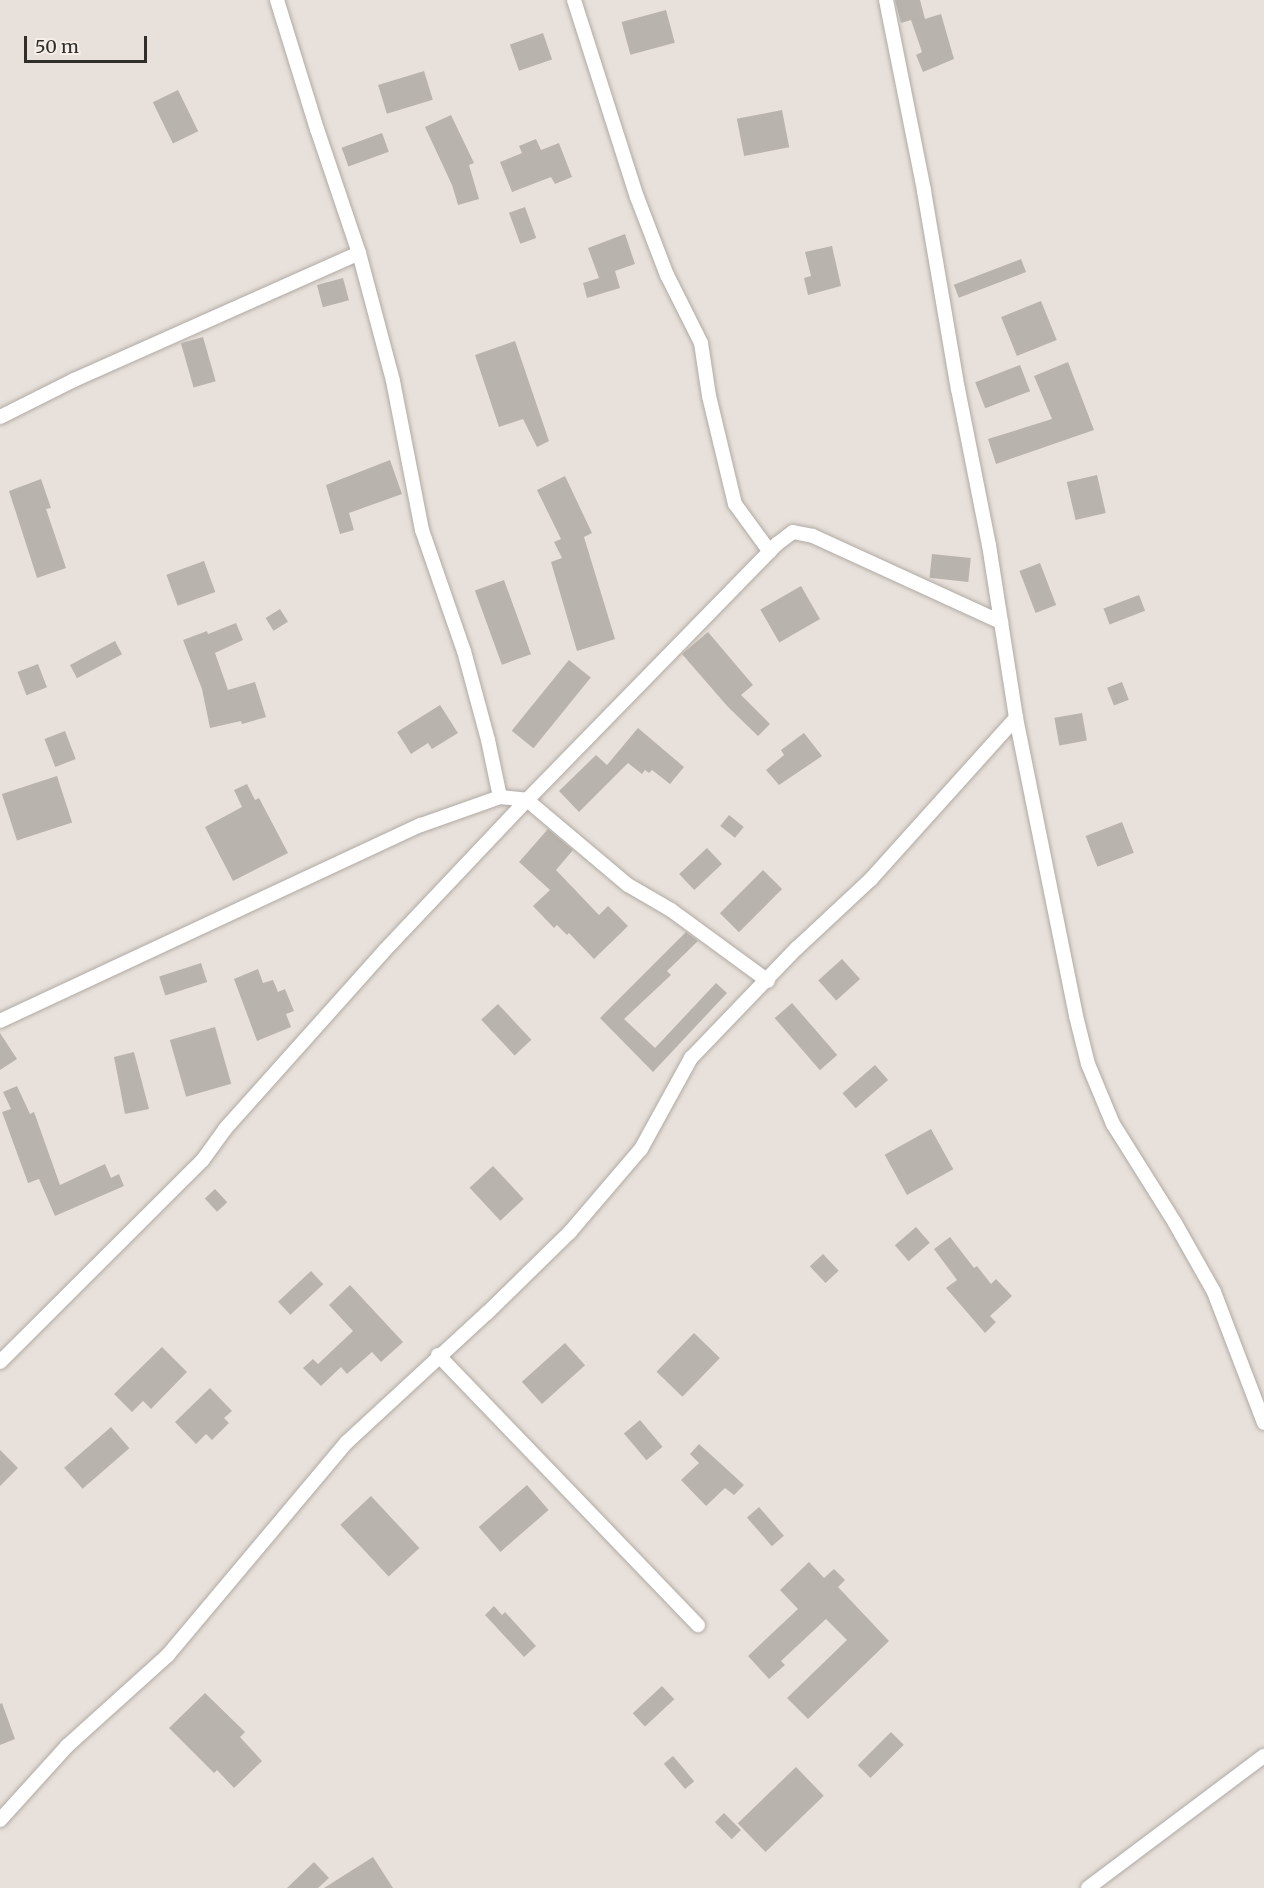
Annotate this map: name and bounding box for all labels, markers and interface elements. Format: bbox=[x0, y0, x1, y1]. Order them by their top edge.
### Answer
scale bar bbox=[27, 24, 150, 62]
text: 50 m bbox=[35, 35, 79, 58]

